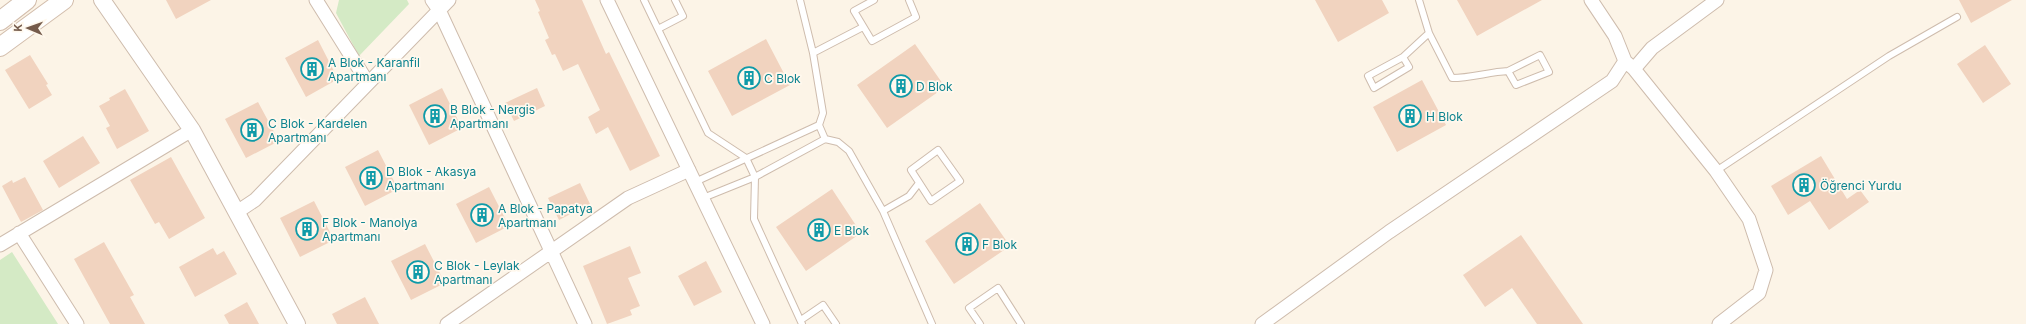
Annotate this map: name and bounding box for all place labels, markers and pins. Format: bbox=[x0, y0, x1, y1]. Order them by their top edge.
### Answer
place label: A Blok - Karanfil Apartmanı bbox=[328, 55, 420, 84]
building icon: A Blok - Karanfil Apartmanı bbox=[299, 56, 325, 82]
building icon: C Blok bbox=[736, 65, 762, 91]
place label: C Blok bbox=[764, 71, 801, 86]
building icon: D Blok bbox=[888, 73, 914, 99]
place label: D Blok bbox=[916, 79, 953, 94]
place label: B Blok - Nergis Apartmanı bbox=[450, 102, 535, 131]
building icon: B Blok - Nergis Apartmanı bbox=[422, 103, 448, 129]
building icon: H Blok bbox=[1397, 103, 1423, 129]
place label: H Blok bbox=[1426, 109, 1463, 124]
place label: C Blok - Kardelen Apartmanı bbox=[268, 116, 367, 145]
building icon: C Blok - Kardelen Apartmanı bbox=[239, 117, 265, 143]
place label: D Blok - Akasya Apartmanı bbox=[386, 164, 476, 193]
building icon: D Blok - Akasya Apartmanı bbox=[358, 165, 384, 191]
building icon: Öğrenci Yurdu bbox=[1791, 172, 1817, 198]
place label: Öğrenci Yurdu bbox=[1820, 178, 1902, 193]
place label: A Blok - Papatya Apartmanı bbox=[498, 201, 593, 230]
building icon: A Blok - Papatya Apartmanı bbox=[469, 202, 495, 228]
place label: F Blok - Manolya Apartmanı bbox=[322, 215, 418, 244]
building icon: F Blok - Manolya Apartmanı bbox=[294, 216, 320, 242]
building icon: E Blok bbox=[806, 217, 832, 243]
place label: E Blok bbox=[834, 223, 870, 238]
building icon: F Blok bbox=[954, 231, 980, 257]
place label: F Blok bbox=[982, 237, 1017, 252]
place label: C Blok - Leylak Apartmanı bbox=[434, 258, 520, 287]
building icon: C Blok - Leylak Apartmanı bbox=[405, 259, 431, 285]

